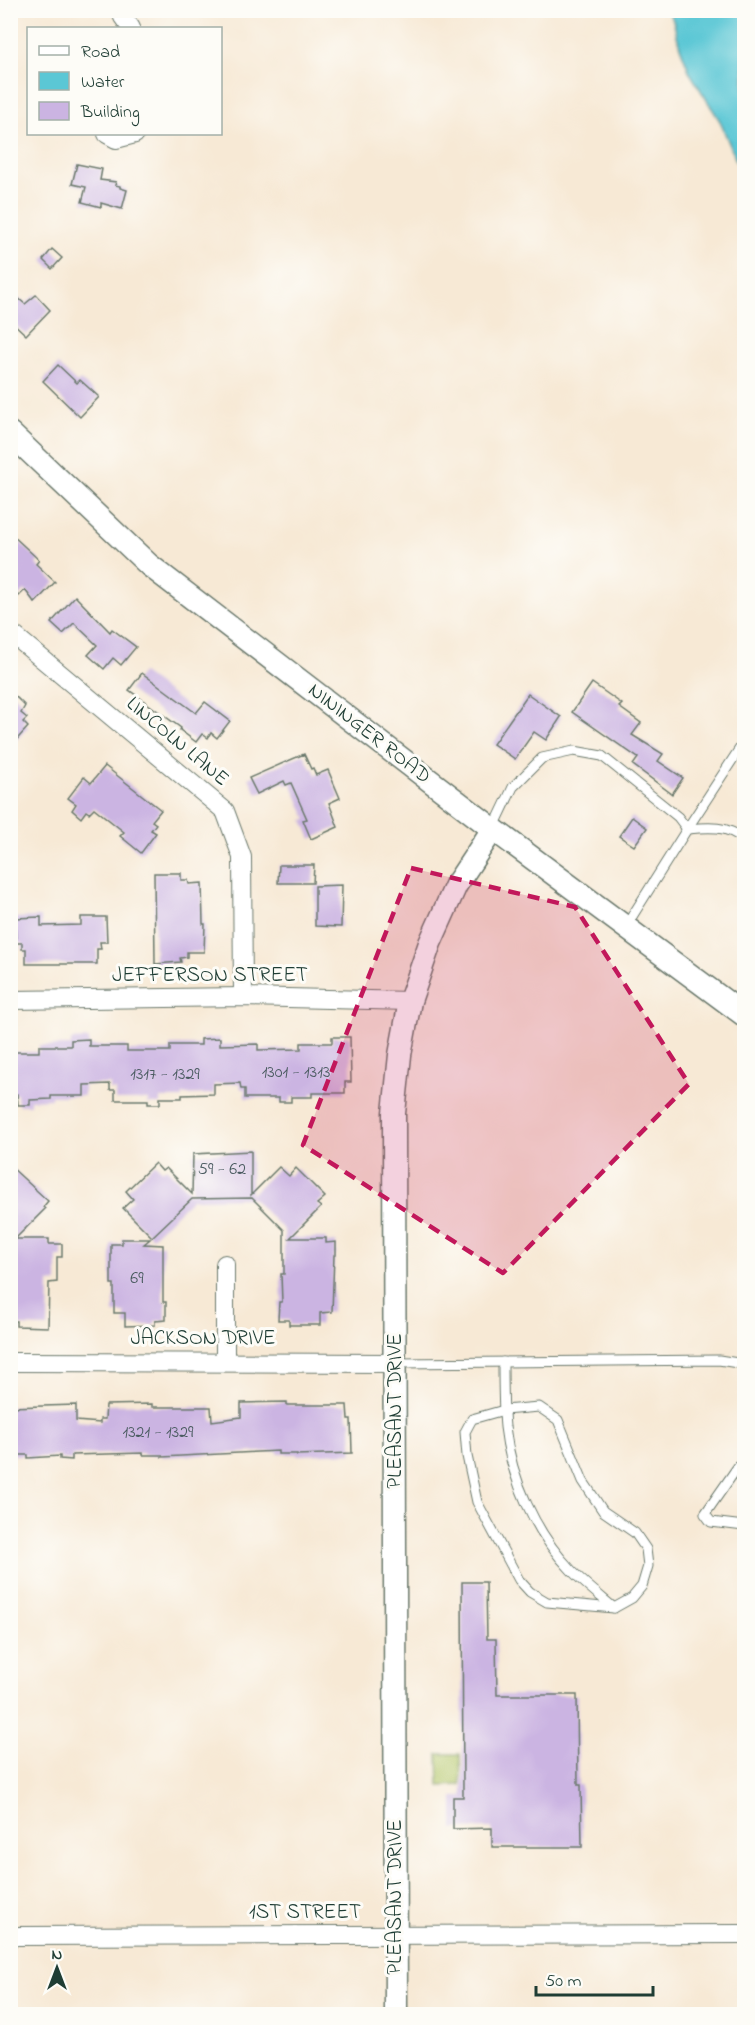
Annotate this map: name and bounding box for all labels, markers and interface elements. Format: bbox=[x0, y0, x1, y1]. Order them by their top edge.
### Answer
legend bbox=[27, 27, 222, 135]
text: Road bbox=[81, 40, 120, 66]
text: Water bbox=[81, 70, 125, 96]
text: Building bbox=[80, 100, 140, 127]
street label: NININGER ROAD bbox=[301, 676, 437, 792]
street label: LINCOLN LANE bbox=[119, 690, 235, 794]
street label: JEFFERSON STREET bbox=[112, 961, 308, 991]
house number: 1301 - 1313 bbox=[262, 1060, 330, 1086]
house number: 1317 - 1329 bbox=[130, 1062, 200, 1088]
house number: 59 - 62 bbox=[198, 1157, 246, 1183]
house number: 69 bbox=[130, 1266, 144, 1292]
street label: JACKSON DRIVE bbox=[131, 1324, 275, 1354]
street label: PLEASANT DRIVE bbox=[381, 1333, 411, 1489]
house number: 1321 - 1329 bbox=[122, 1420, 194, 1446]
street label: PLEASANT DRIVE bbox=[381, 1819, 411, 1975]
street label: 1ST STREET bbox=[249, 1898, 361, 1928]
north arrow bbox=[27, 1938, 87, 1998]
text: N bbox=[52, 1943, 63, 1967]
scale bar bbox=[536, 1959, 653, 1997]
text: 50 m bbox=[545, 1969, 582, 1995]

